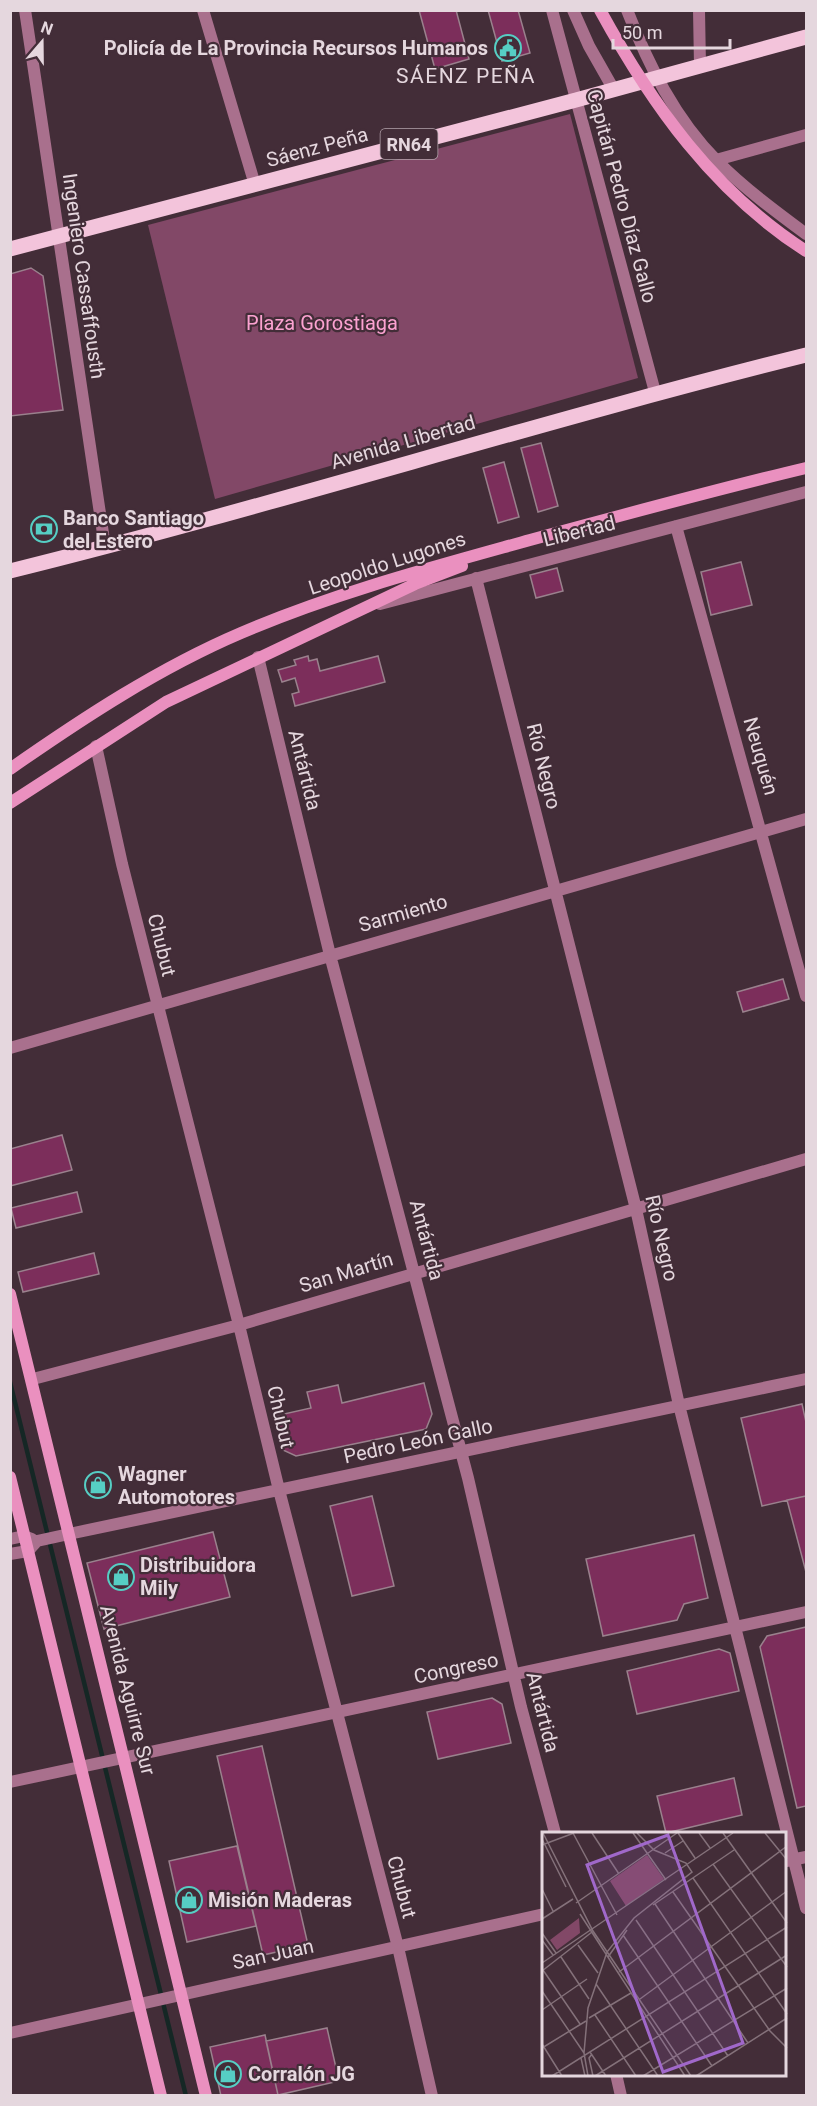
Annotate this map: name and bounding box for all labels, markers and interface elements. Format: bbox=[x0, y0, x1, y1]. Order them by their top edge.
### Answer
north arrow bbox=[12, 12, 72, 72]
scale bar bbox=[613, 12, 730, 50]
text: N bbox=[38, 18, 56, 39]
text: 50 m bbox=[622, 22, 662, 43]
public building icon: Policía de La Provincia Recursos Humanos bbox=[493, 33, 523, 63]
place label: Policía de La Provincia Recursos Humanos bbox=[104, 36, 488, 60]
district label: SÁENZ PEÑA bbox=[396, 64, 536, 88]
street label: Capitán Pedro Díaz Gallo bbox=[582, 87, 662, 305]
street label: Sáenz Peña bbox=[264, 122, 370, 172]
road number: RN64 bbox=[380, 129, 438, 159]
street label: Ingeniero Cassaffousth bbox=[58, 172, 110, 380]
park label: Plaza Gorostiaga bbox=[246, 311, 398, 335]
street label: Avenida Libertad bbox=[328, 410, 478, 474]
place label: Banco Santiago del Estero bbox=[63, 506, 204, 553]
street label: Libertad bbox=[540, 510, 618, 552]
bank icon: Banco Santiago del Estero bbox=[29, 514, 59, 544]
street label: Leopoldo Lugones bbox=[305, 526, 469, 600]
street label: Neuquén bbox=[738, 714, 784, 798]
street label: Río Negro bbox=[522, 721, 566, 811]
street label: Antártida bbox=[283, 727, 327, 813]
street label: Sarmiento bbox=[356, 889, 450, 937]
street label: Chubut bbox=[143, 911, 181, 979]
street label: Río Negro bbox=[640, 1193, 684, 1283]
street label: Antártida bbox=[405, 1197, 449, 1283]
street label: San Martín bbox=[296, 1246, 396, 1298]
street label: Chubut bbox=[262, 1383, 300, 1451]
street label: Pedro León Gallo bbox=[341, 1413, 495, 1469]
place label: Wagner Automotores bbox=[118, 1462, 235, 1509]
shop icon: Wagner Automotores bbox=[83, 1470, 113, 1500]
place label: Distribuidora Mily bbox=[140, 1553, 256, 1600]
shop icon: Distribuidora Mily bbox=[106, 1562, 136, 1592]
street label: Avenida Aguirre Sur bbox=[95, 1602, 161, 1778]
street label: Congreso bbox=[412, 1647, 500, 1689]
street label: Antártida bbox=[521, 1669, 565, 1755]
inset map bbox=[542, 1832, 787, 2076]
street label: Chubut bbox=[382, 1853, 422, 1921]
shop icon: Misión Maderas bbox=[174, 1885, 204, 1915]
place label: Misión Maderas bbox=[208, 1888, 352, 1912]
street label: San Juan bbox=[230, 1934, 316, 1974]
shop icon: Corralón JG bbox=[213, 2059, 243, 2089]
place label: Corralón JG bbox=[248, 2062, 355, 2086]

